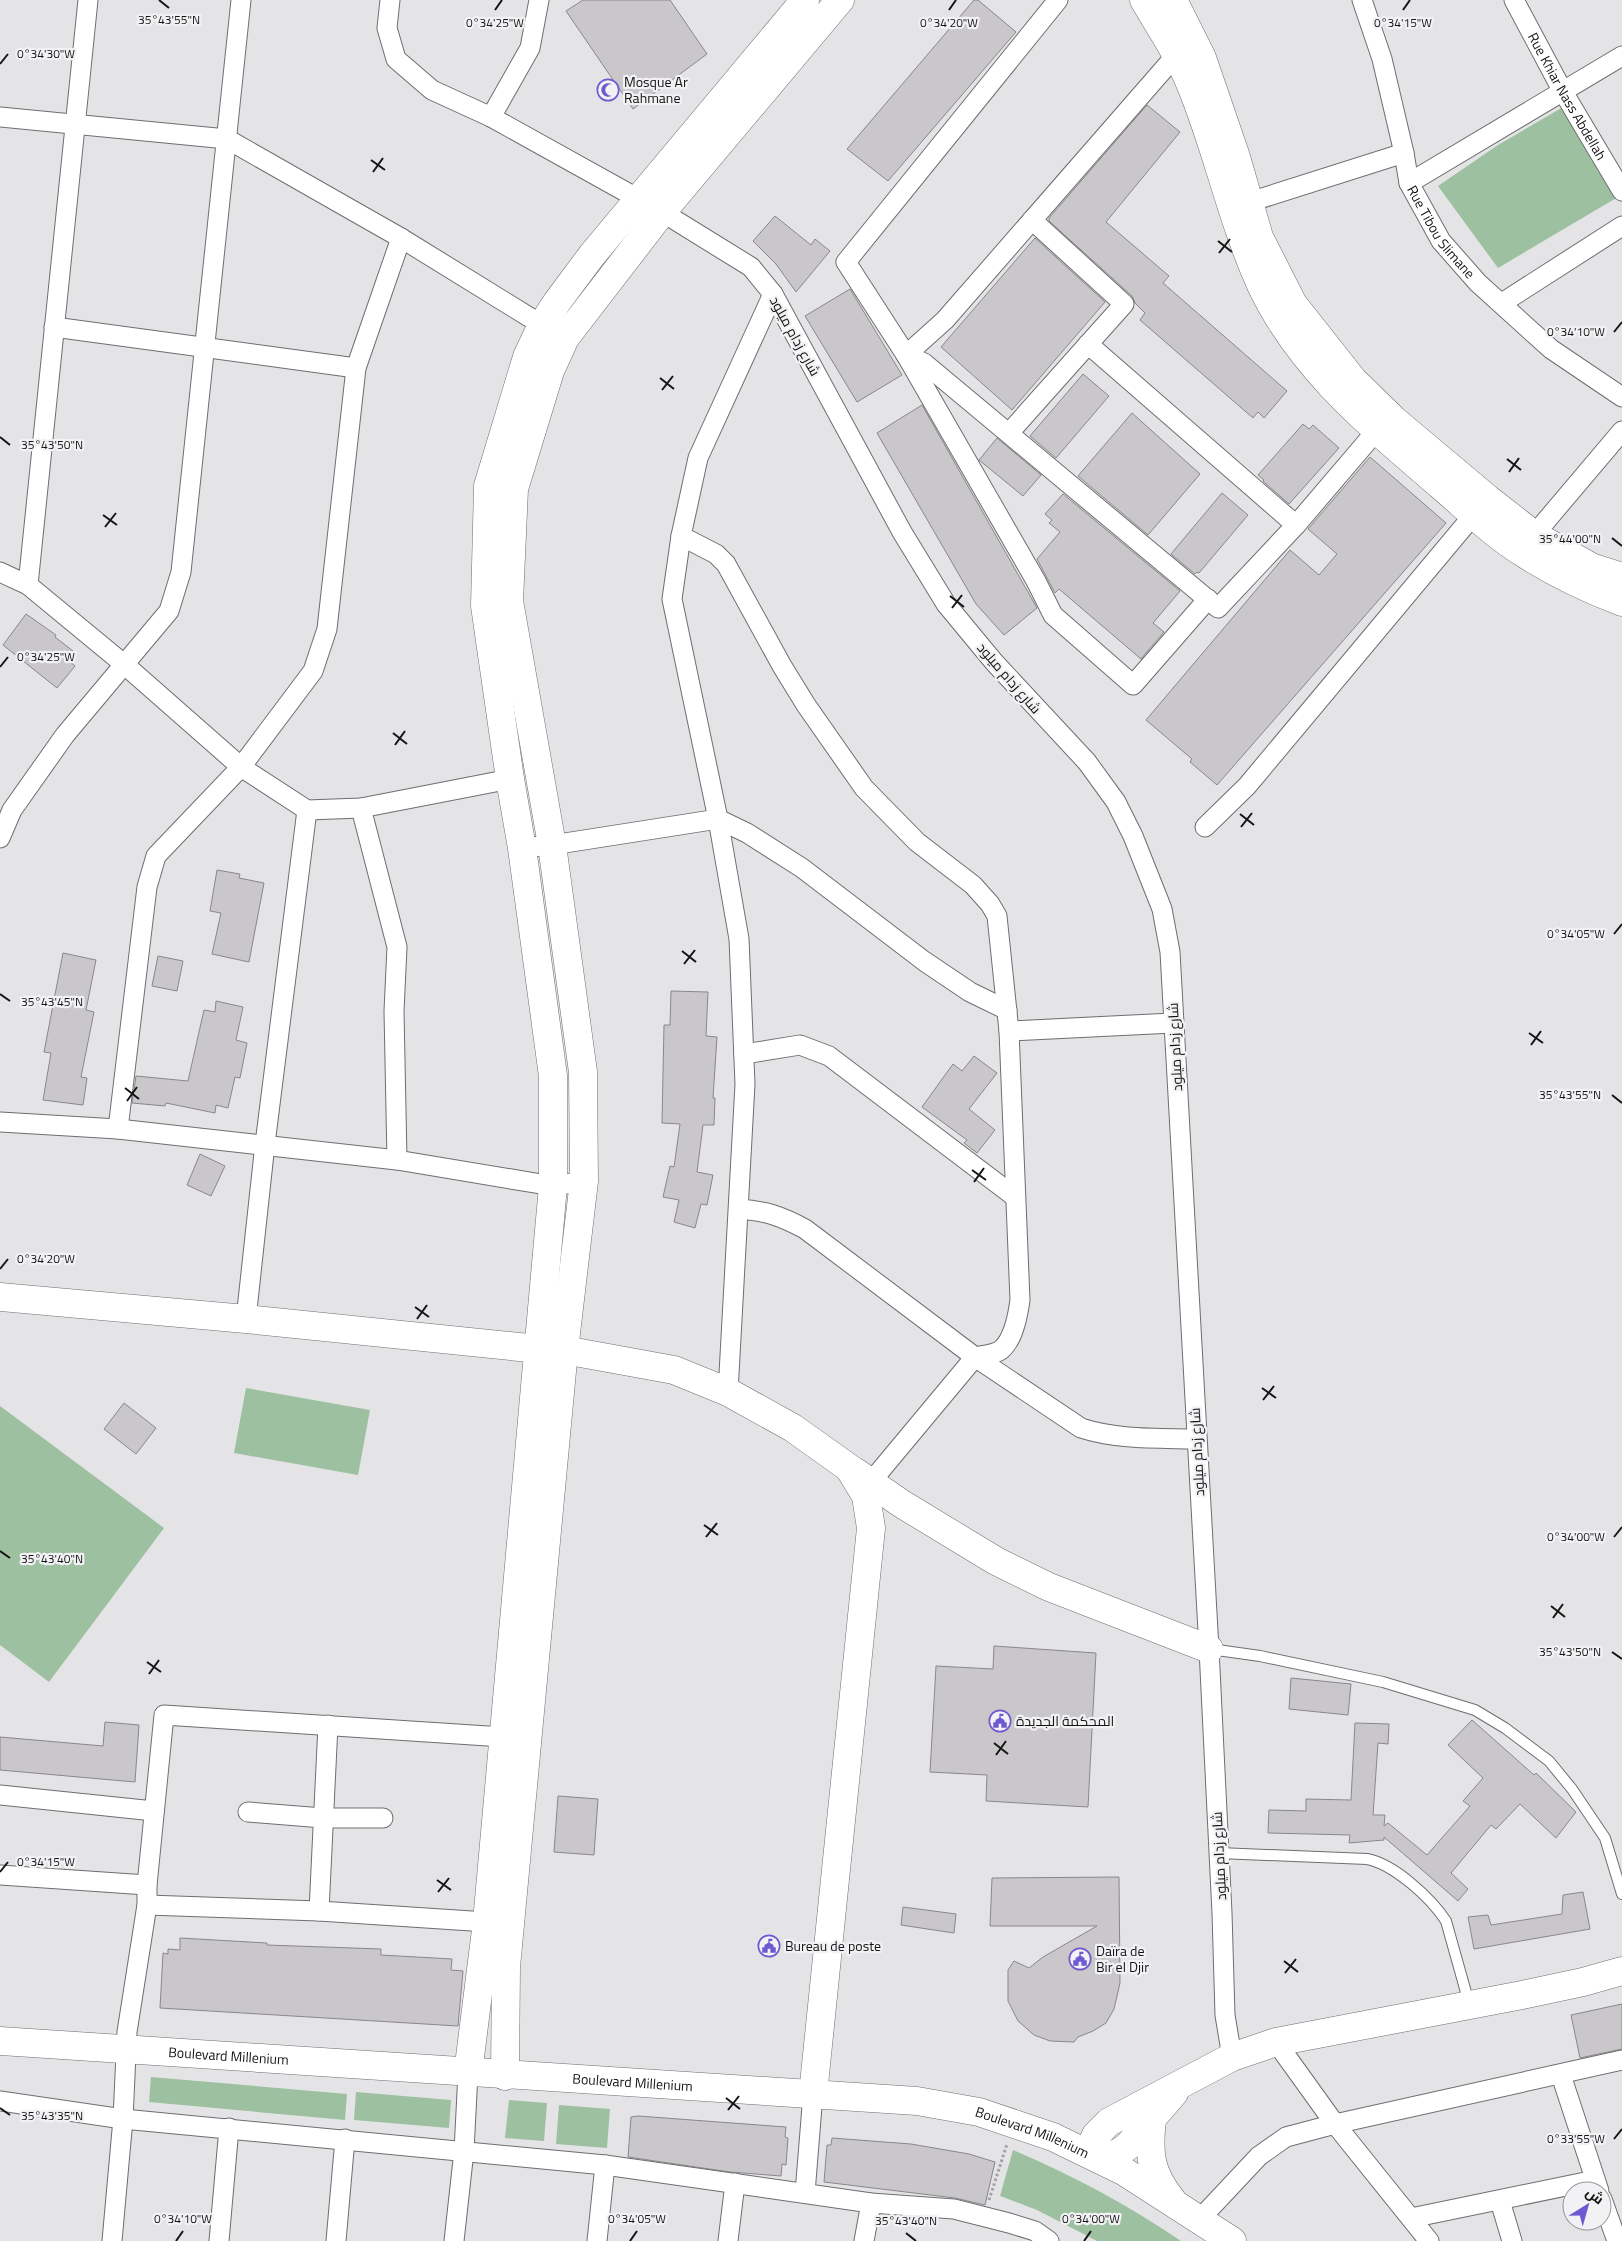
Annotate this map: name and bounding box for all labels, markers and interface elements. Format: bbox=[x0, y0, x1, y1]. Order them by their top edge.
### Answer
text: 35°43'55"N bbox=[138, 10, 200, 29]
text: 0°34'25"W bbox=[466, 13, 524, 32]
text: 0°34'20"W bbox=[920, 13, 978, 32]
text: 0°34'15"W bbox=[1374, 13, 1432, 32]
street label: Rue Khiar Nass Abdellah bbox=[1523, 29, 1612, 164]
text: 0°34'30"W bbox=[17, 44, 75, 63]
place label: Mosque Ar Rahmane bbox=[624, 71, 688, 108]
mosque icon: Mosque Ar Rahmane bbox=[596, 78, 620, 102]
street label: Rue Tibou Slimane bbox=[1402, 181, 1480, 283]
street label: شارع زدام ميلود bbox=[765, 292, 826, 380]
text: 0°34'10"W bbox=[1547, 322, 1605, 341]
text: 35°43'50"N bbox=[21, 435, 83, 454]
text: 35°44'00"N bbox=[1539, 529, 1601, 548]
street label: شارع زدام ميلود bbox=[972, 637, 1046, 718]
text: 0°34'25"W bbox=[17, 647, 75, 666]
text: 0°34'05"W bbox=[1547, 924, 1605, 943]
text: 35°43'45"N bbox=[21, 992, 83, 1011]
street label: شارع زدام ميلود bbox=[1162, 1002, 1187, 1092]
text: 35°43'55"N bbox=[1539, 1085, 1601, 1104]
text: 0°34'20"W bbox=[17, 1249, 75, 1268]
street label: شارع زدام ميلود bbox=[1184, 1407, 1209, 1497]
text: 0°34'00"W bbox=[1547, 1527, 1605, 1546]
text: 35°43'40"N bbox=[21, 1549, 83, 1568]
text: 35°43'50"N bbox=[1539, 1642, 1601, 1661]
public building icon: المحكمة الجديدة bbox=[988, 1709, 1012, 1733]
place label: المحكمة الجديدة bbox=[1016, 1710, 1114, 1731]
street label: شارع زدام ميلود bbox=[1206, 1811, 1231, 1901]
text: 0°34'15"W bbox=[17, 1852, 75, 1871]
public building icon: Bureau de poste bbox=[757, 1934, 781, 1958]
place label: Bureau de poste bbox=[785, 1935, 881, 1956]
place label: Daïra de Bir el Djir bbox=[1096, 1940, 1149, 1977]
public building icon: Daïra de Bir el Djir bbox=[1068, 1947, 1092, 1971]
street label: Boulevard Millenium bbox=[168, 2041, 289, 2070]
street label: Boulevard Millenium bbox=[572, 2067, 694, 2096]
street label: Boulevard Millenium bbox=[973, 2101, 1093, 2163]
text: 35°43'35"N bbox=[21, 2106, 83, 2125]
text: 0°33'55"W bbox=[1547, 2129, 1605, 2148]
north arrow bbox=[1562, 2181, 1612, 2231]
text: ش bbox=[1582, 2181, 1609, 2209]
text: 0°34'10"W bbox=[154, 2209, 212, 2228]
text: 0°34'05"W bbox=[608, 2209, 666, 2228]
text: 0°34'00"W bbox=[1062, 2209, 1120, 2228]
text: 35°43'40"N bbox=[875, 2211, 937, 2230]

